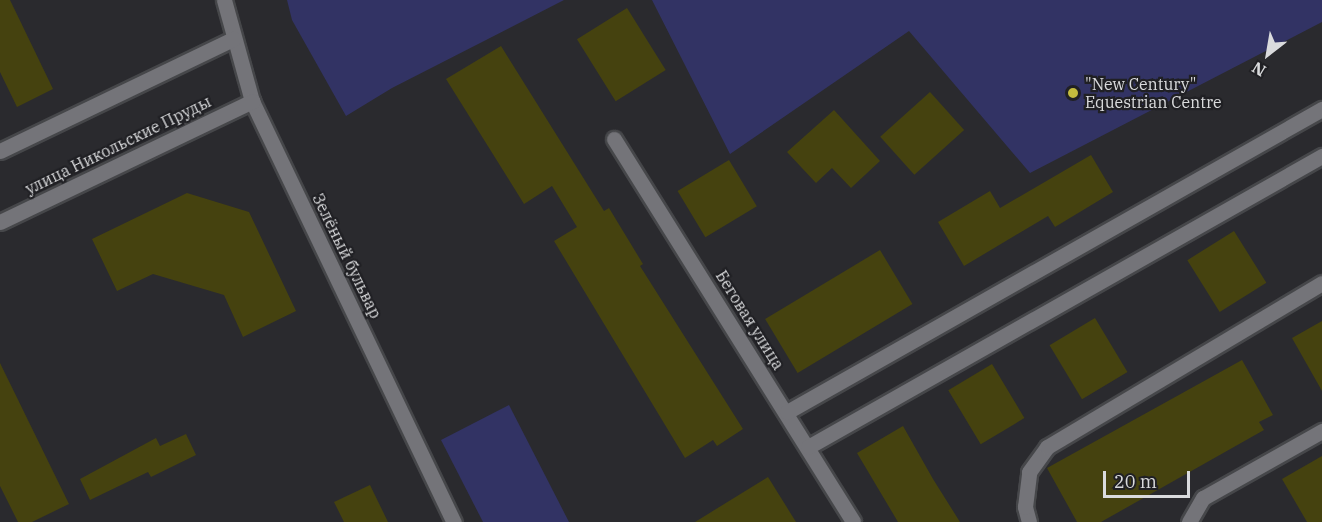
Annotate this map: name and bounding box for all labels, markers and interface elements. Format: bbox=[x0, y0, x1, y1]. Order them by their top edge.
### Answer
north arrow bbox=[1238, 24, 1298, 84]
text: N bbox=[1248, 58, 1269, 81]
place label: "New Century" Equestrian Centre bbox=[1085, 74, 1222, 112]
marker: "New Century" Equestrian Centre bbox=[1066, 86, 1080, 100]
street label: улица Никольские Пруды bbox=[22, 92, 214, 198]
street label: Зелёный бульвар bbox=[308, 190, 386, 322]
street label: Беговая улица bbox=[712, 267, 788, 373]
scale bar bbox=[1106, 459, 1193, 497]
text: 20 m bbox=[1114, 470, 1157, 493]

